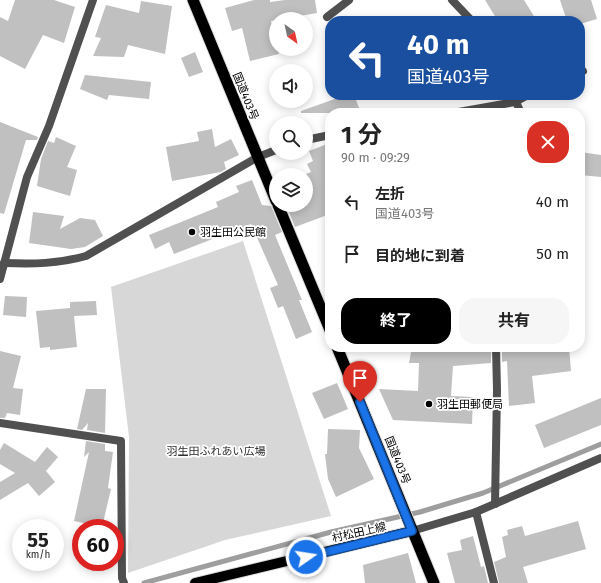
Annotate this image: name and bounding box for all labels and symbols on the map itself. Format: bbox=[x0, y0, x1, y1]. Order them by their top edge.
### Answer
north arrow bbox=[269, 12, 313, 56]
street label: 国道403号 bbox=[230, 70, 261, 122]
place label: 羽生田公民館 bbox=[200, 226, 266, 239]
marker: 羽生田公民館 bbox=[187, 227, 197, 237]
pin bbox=[343, 361, 377, 402]
place label: 羽生田郵便局 bbox=[437, 398, 503, 411]
marker: 羽生田郵便局 bbox=[424, 399, 434, 409]
street label: 国道403号 bbox=[382, 434, 413, 486]
park label: 羽生田ふれあい広場 bbox=[167, 445, 266, 458]
speed limit sign: 60 bbox=[72, 519, 124, 571]
street label: 村松田上線 bbox=[331, 520, 387, 545]
position arrow bbox=[285, 536, 327, 578]

